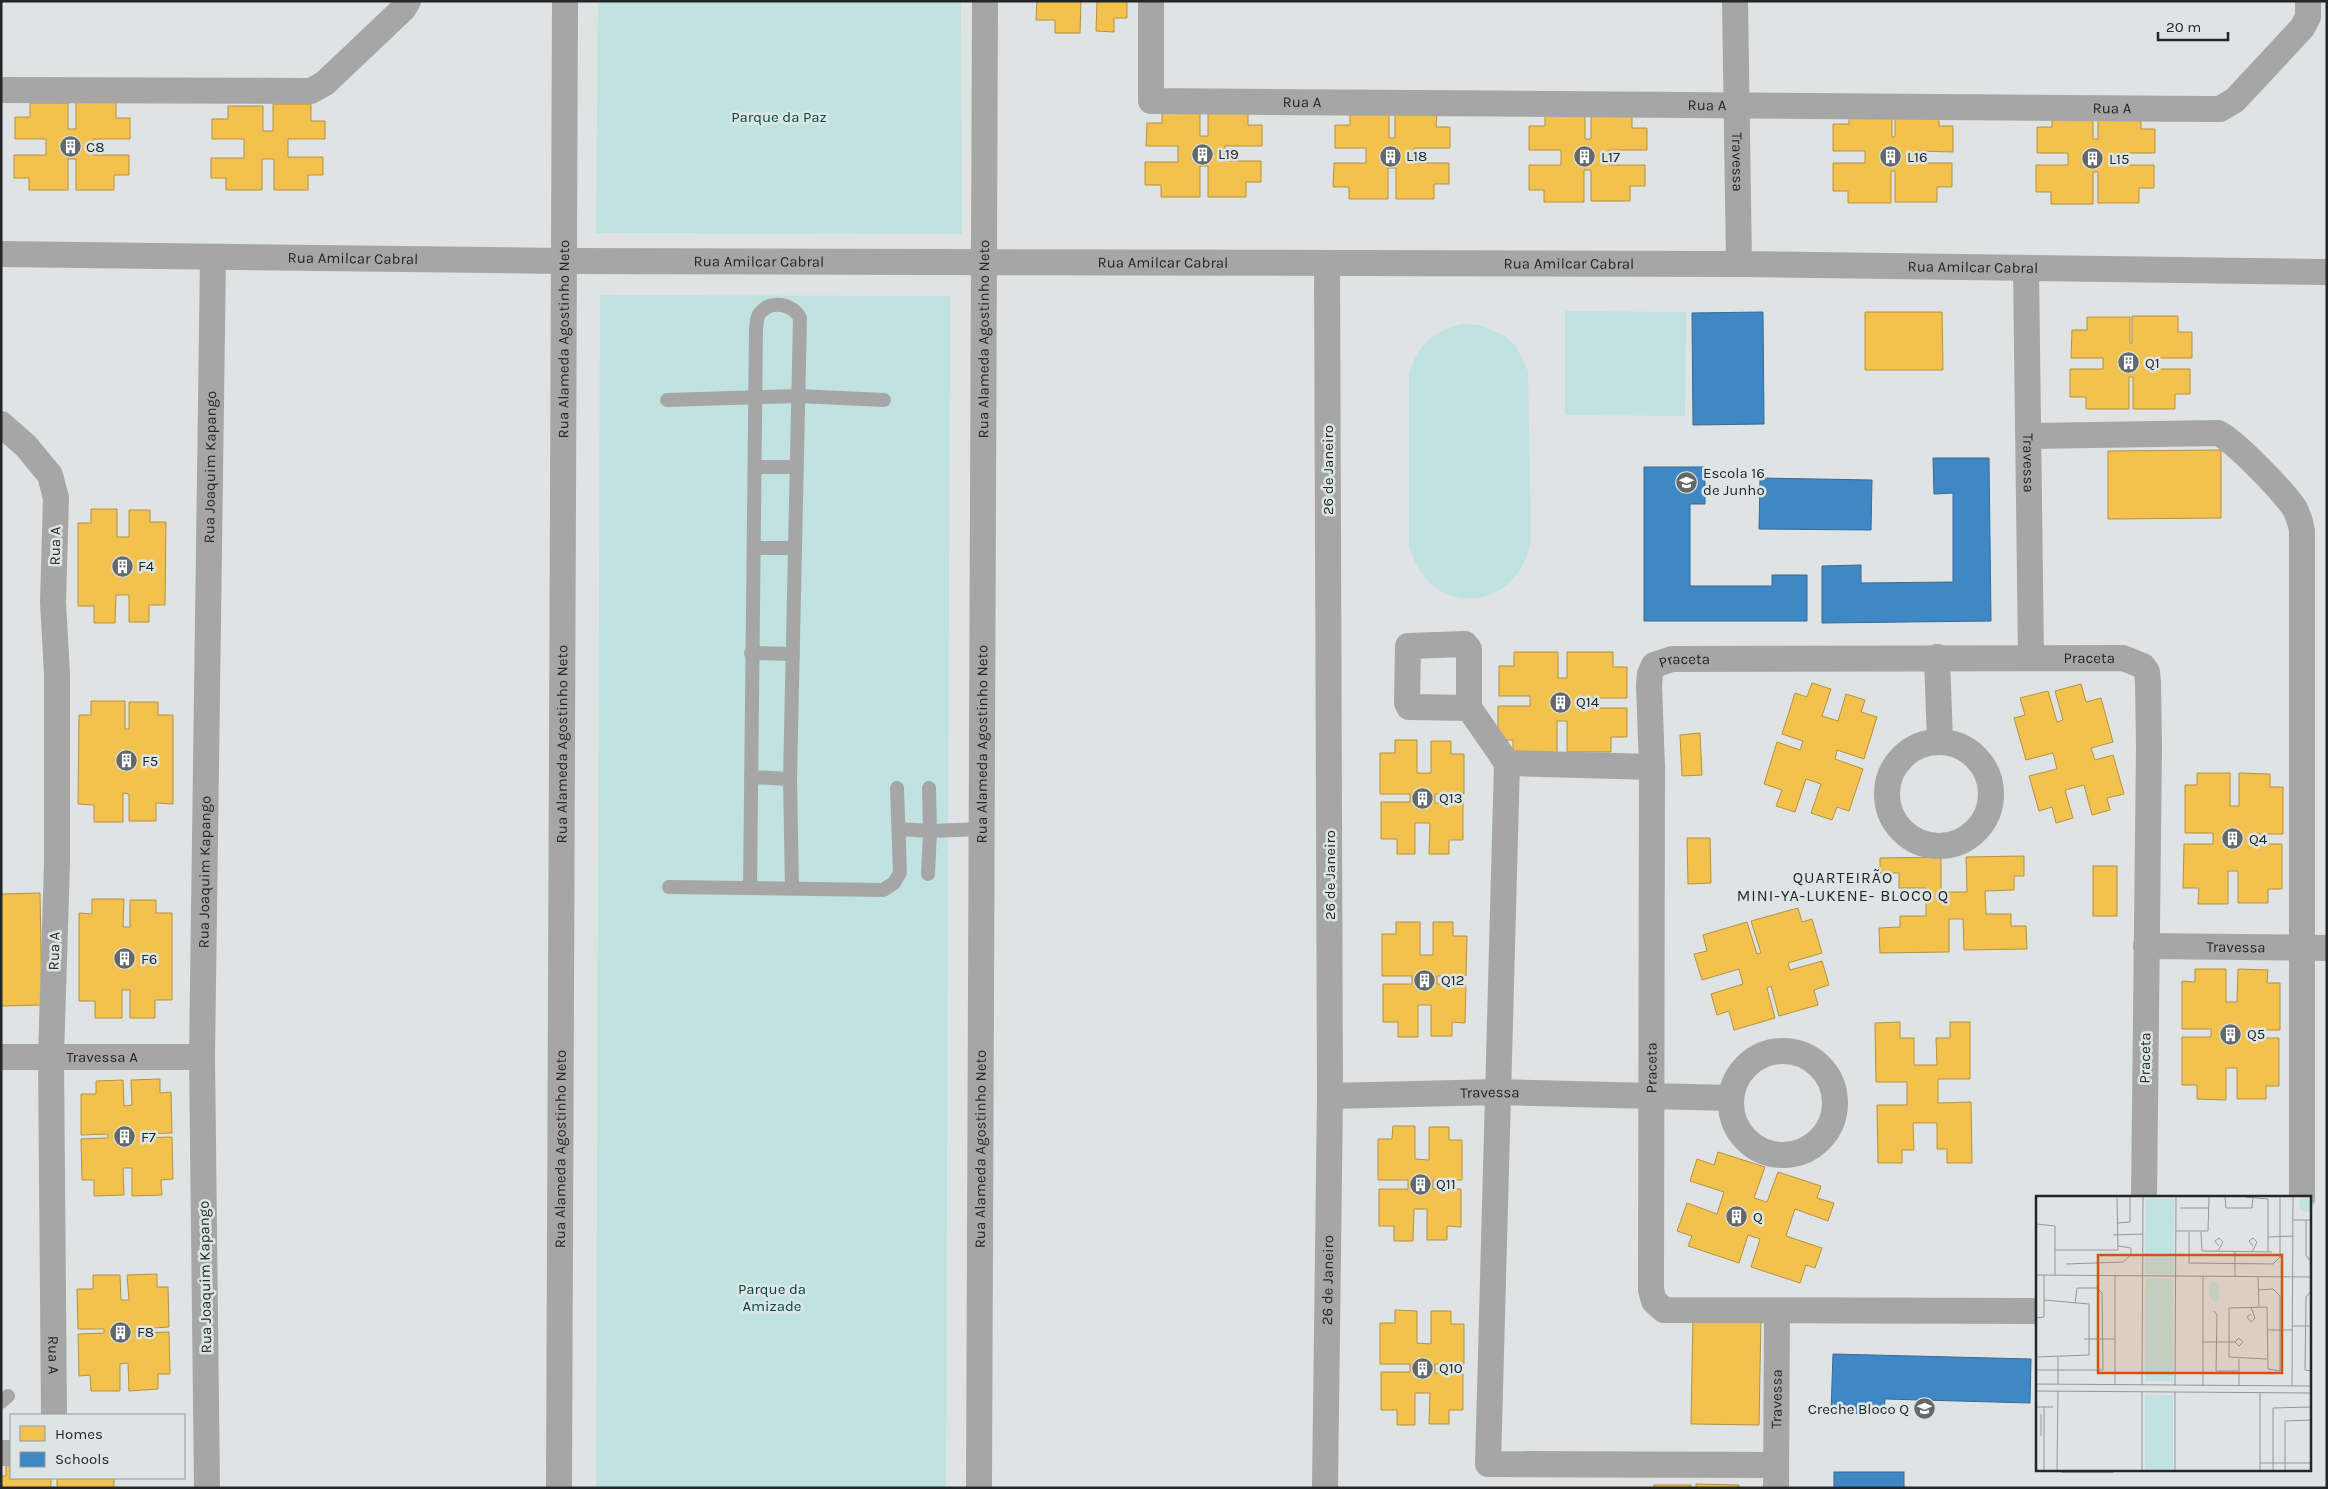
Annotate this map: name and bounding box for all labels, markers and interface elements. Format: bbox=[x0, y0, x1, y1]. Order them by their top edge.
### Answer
scale bar bbox=[2158, 10, 2228, 42]
text: 20 m bbox=[2166, 18, 2201, 36]
street label: Rua A bbox=[1283, 93, 1322, 111]
street label: Rua A bbox=[1688, 96, 1727, 114]
street label: Rua A bbox=[2093, 99, 2132, 117]
park label: Parque da Paz bbox=[731, 108, 827, 126]
street label: Travessa bbox=[1728, 132, 1747, 192]
building icon: C8 bbox=[58, 135, 82, 159]
place label: C8 bbox=[86, 138, 104, 156]
building icon: L19 bbox=[1190, 142, 1214, 166]
building icon: L18 bbox=[1378, 144, 1402, 168]
place label: L19 bbox=[1218, 145, 1239, 163]
building icon: L17 bbox=[1573, 145, 1597, 169]
building icon: L16 bbox=[1879, 145, 1903, 169]
place label: L18 bbox=[1406, 147, 1427, 165]
building icon: L15 bbox=[2081, 147, 2105, 171]
place label: L17 bbox=[1601, 148, 1620, 166]
place label: L16 bbox=[1907, 148, 1928, 166]
place label: L15 bbox=[2109, 150, 2129, 168]
street label: Rua Alameda Agostinho Neto bbox=[554, 240, 573, 438]
street label: Rua Alameda Agostinho Neto bbox=[974, 240, 993, 438]
street label: Rua Amilcar Cabral bbox=[287, 249, 418, 268]
street label: Rua Amilcar Cabral bbox=[694, 252, 824, 271]
street label: Rua Amilcar Cabral bbox=[1098, 253, 1228, 272]
street label: Rua Amilcar Cabral bbox=[1504, 254, 1634, 273]
street label: Rua Amilcar Cabral bbox=[1907, 257, 2038, 277]
building icon: Q1 bbox=[2117, 351, 2141, 375]
place label: Q1 bbox=[2145, 354, 2160, 372]
street label: Rua Joaquim Kapango bbox=[200, 391, 220, 544]
street label: 26 de Janeiro bbox=[1319, 425, 1337, 515]
street label: Travessa bbox=[2019, 433, 2038, 493]
place label: Escola 16 de Junho bbox=[1703, 464, 1765, 499]
school or university icon: Escola 16 de Junho bbox=[1675, 470, 1699, 494]
street label: Rua A bbox=[46, 526, 64, 566]
building icon: F4 bbox=[110, 554, 134, 578]
place label: F4 bbox=[138, 557, 155, 575]
street label: Rua Alameda Agostinho Neto bbox=[553, 645, 571, 843]
street label: Rua Alameda Agostinho Neto bbox=[973, 645, 991, 843]
street label: Praceta bbox=[2064, 649, 2115, 667]
street label: Praceta bbox=[1656, 650, 1710, 672]
building icon: Q14 bbox=[1548, 690, 1572, 714]
place label: Q14 bbox=[1576, 693, 1600, 711]
building icon: F5 bbox=[114, 749, 138, 773]
place label: F5 bbox=[142, 752, 158, 770]
building icon: Q13 bbox=[1411, 786, 1435, 810]
place label: Q13 bbox=[1439, 789, 1463, 807]
street label: Rua Joaquim Kapango bbox=[194, 796, 215, 949]
building icon: Q4 bbox=[2221, 827, 2245, 851]
street label: 26 de Janeiro bbox=[1321, 830, 1339, 920]
place label: Q4 bbox=[2249, 830, 2268, 848]
district label: QUARTEIRÃO MINI-YA-LUKENE- BLOCO Q bbox=[1737, 868, 1949, 905]
street label: Rua A bbox=[44, 931, 64, 971]
street label: Travessa bbox=[2206, 938, 2266, 956]
building icon: F6 bbox=[113, 947, 137, 971]
place label: F6 bbox=[141, 950, 157, 968]
building icon: Q12 bbox=[1413, 968, 1437, 992]
place label: Q12 bbox=[1441, 971, 1464, 989]
building icon: Q5 bbox=[2219, 1022, 2243, 1046]
place label: Q5 bbox=[2247, 1025, 2265, 1043]
street label: Praceta bbox=[2136, 1032, 2154, 1084]
street label: Praceta bbox=[1642, 1042, 1660, 1094]
street label: Travessa A bbox=[66, 1048, 138, 1066]
street label: Rua Alameda Agostinho Neto bbox=[551, 1050, 570, 1248]
street label: Rua Alameda Agostinho Neto bbox=[971, 1050, 990, 1248]
street label: Travessa bbox=[1460, 1083, 1520, 1102]
building icon: F7 bbox=[113, 1125, 137, 1149]
place label: F7 bbox=[141, 1128, 156, 1146]
building icon: Q11 bbox=[1408, 1172, 1432, 1196]
place label: Q11 bbox=[1436, 1175, 1456, 1193]
inset map bbox=[2036, 1196, 2310, 1472]
street label: Rua Joaquim Kapango bbox=[195, 1201, 215, 1353]
building icon: Q bbox=[1725, 1205, 1749, 1229]
place label: Q bbox=[1753, 1208, 1763, 1226]
street label: 26 de Janeiro bbox=[1318, 1235, 1337, 1325]
park label: Parque da Amizade bbox=[738, 1280, 806, 1315]
building icon: F8 bbox=[109, 1320, 133, 1344]
place label: F8 bbox=[137, 1323, 154, 1341]
street label: Rua A bbox=[44, 1336, 63, 1375]
building icon: Q10 bbox=[1411, 1356, 1435, 1380]
place label: Q10 bbox=[1439, 1359, 1463, 1377]
street label: Travessa bbox=[1767, 1369, 1786, 1429]
school or university icon: Creche Bloco Q bbox=[1913, 1397, 1937, 1421]
place label: Creche Bloco Q bbox=[1808, 1400, 1909, 1418]
legend bbox=[10, 1414, 185, 1479]
text: Homes bbox=[55, 1425, 103, 1443]
text: Schools bbox=[55, 1450, 109, 1468]

